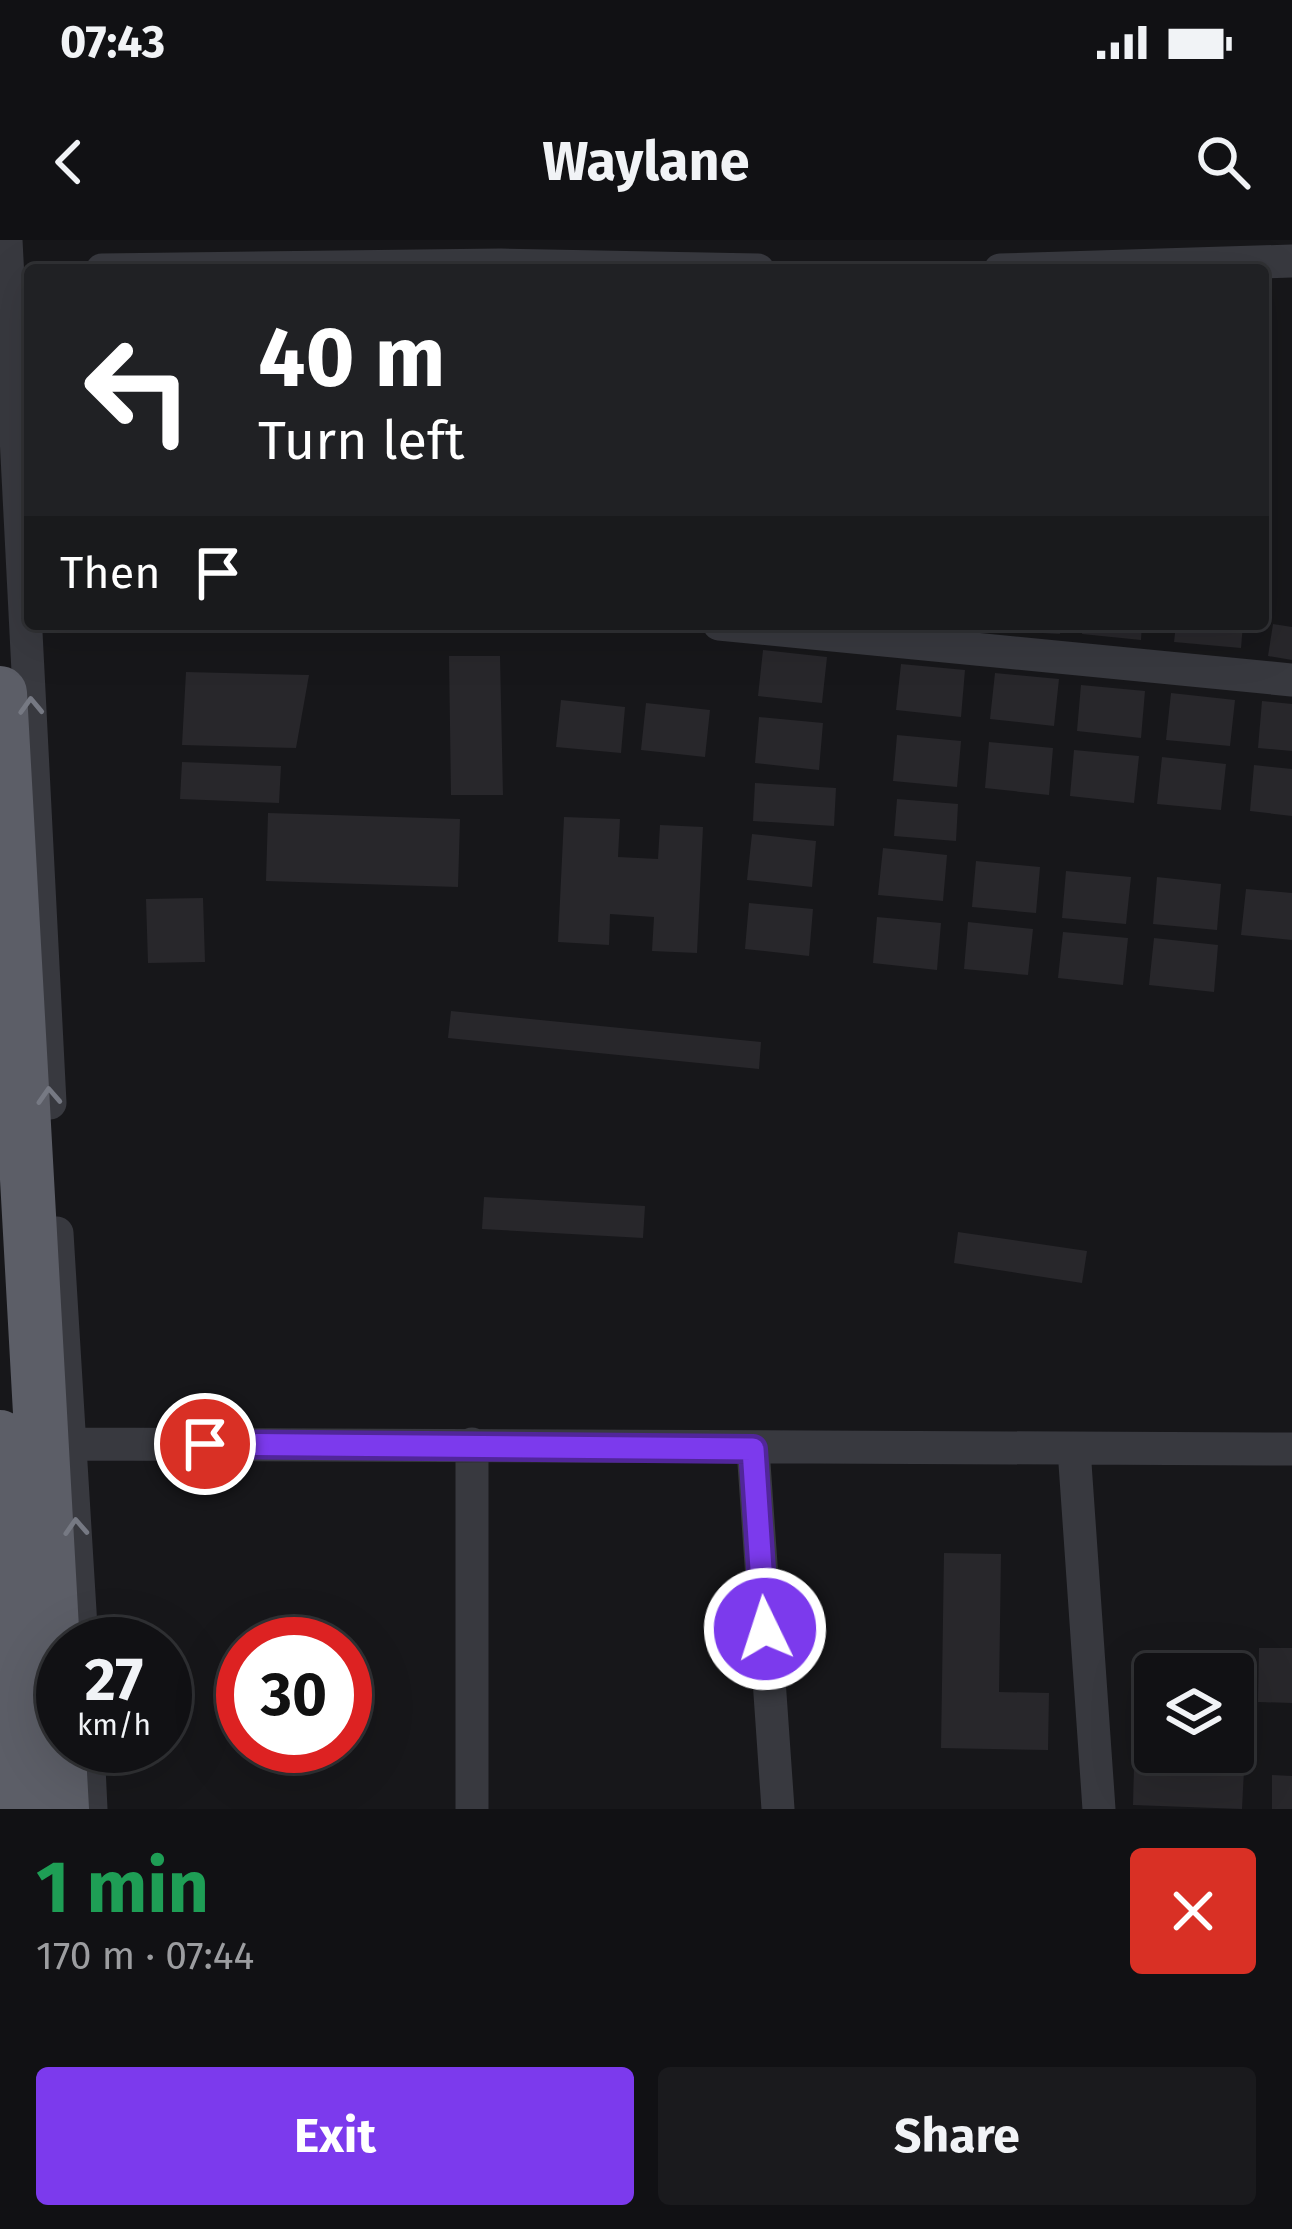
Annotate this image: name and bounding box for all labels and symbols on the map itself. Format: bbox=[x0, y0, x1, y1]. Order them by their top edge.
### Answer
one-way arrow bbox=[18, 696, 44, 715]
one-way arrow bbox=[36, 1086, 62, 1105]
pin bbox=[154, 1393, 256, 1495]
one-way arrow bbox=[63, 1517, 89, 1536]
position arrow bbox=[702, 1566, 828, 1692]
speed limit sign: 30 bbox=[216, 1617, 372, 1773]

